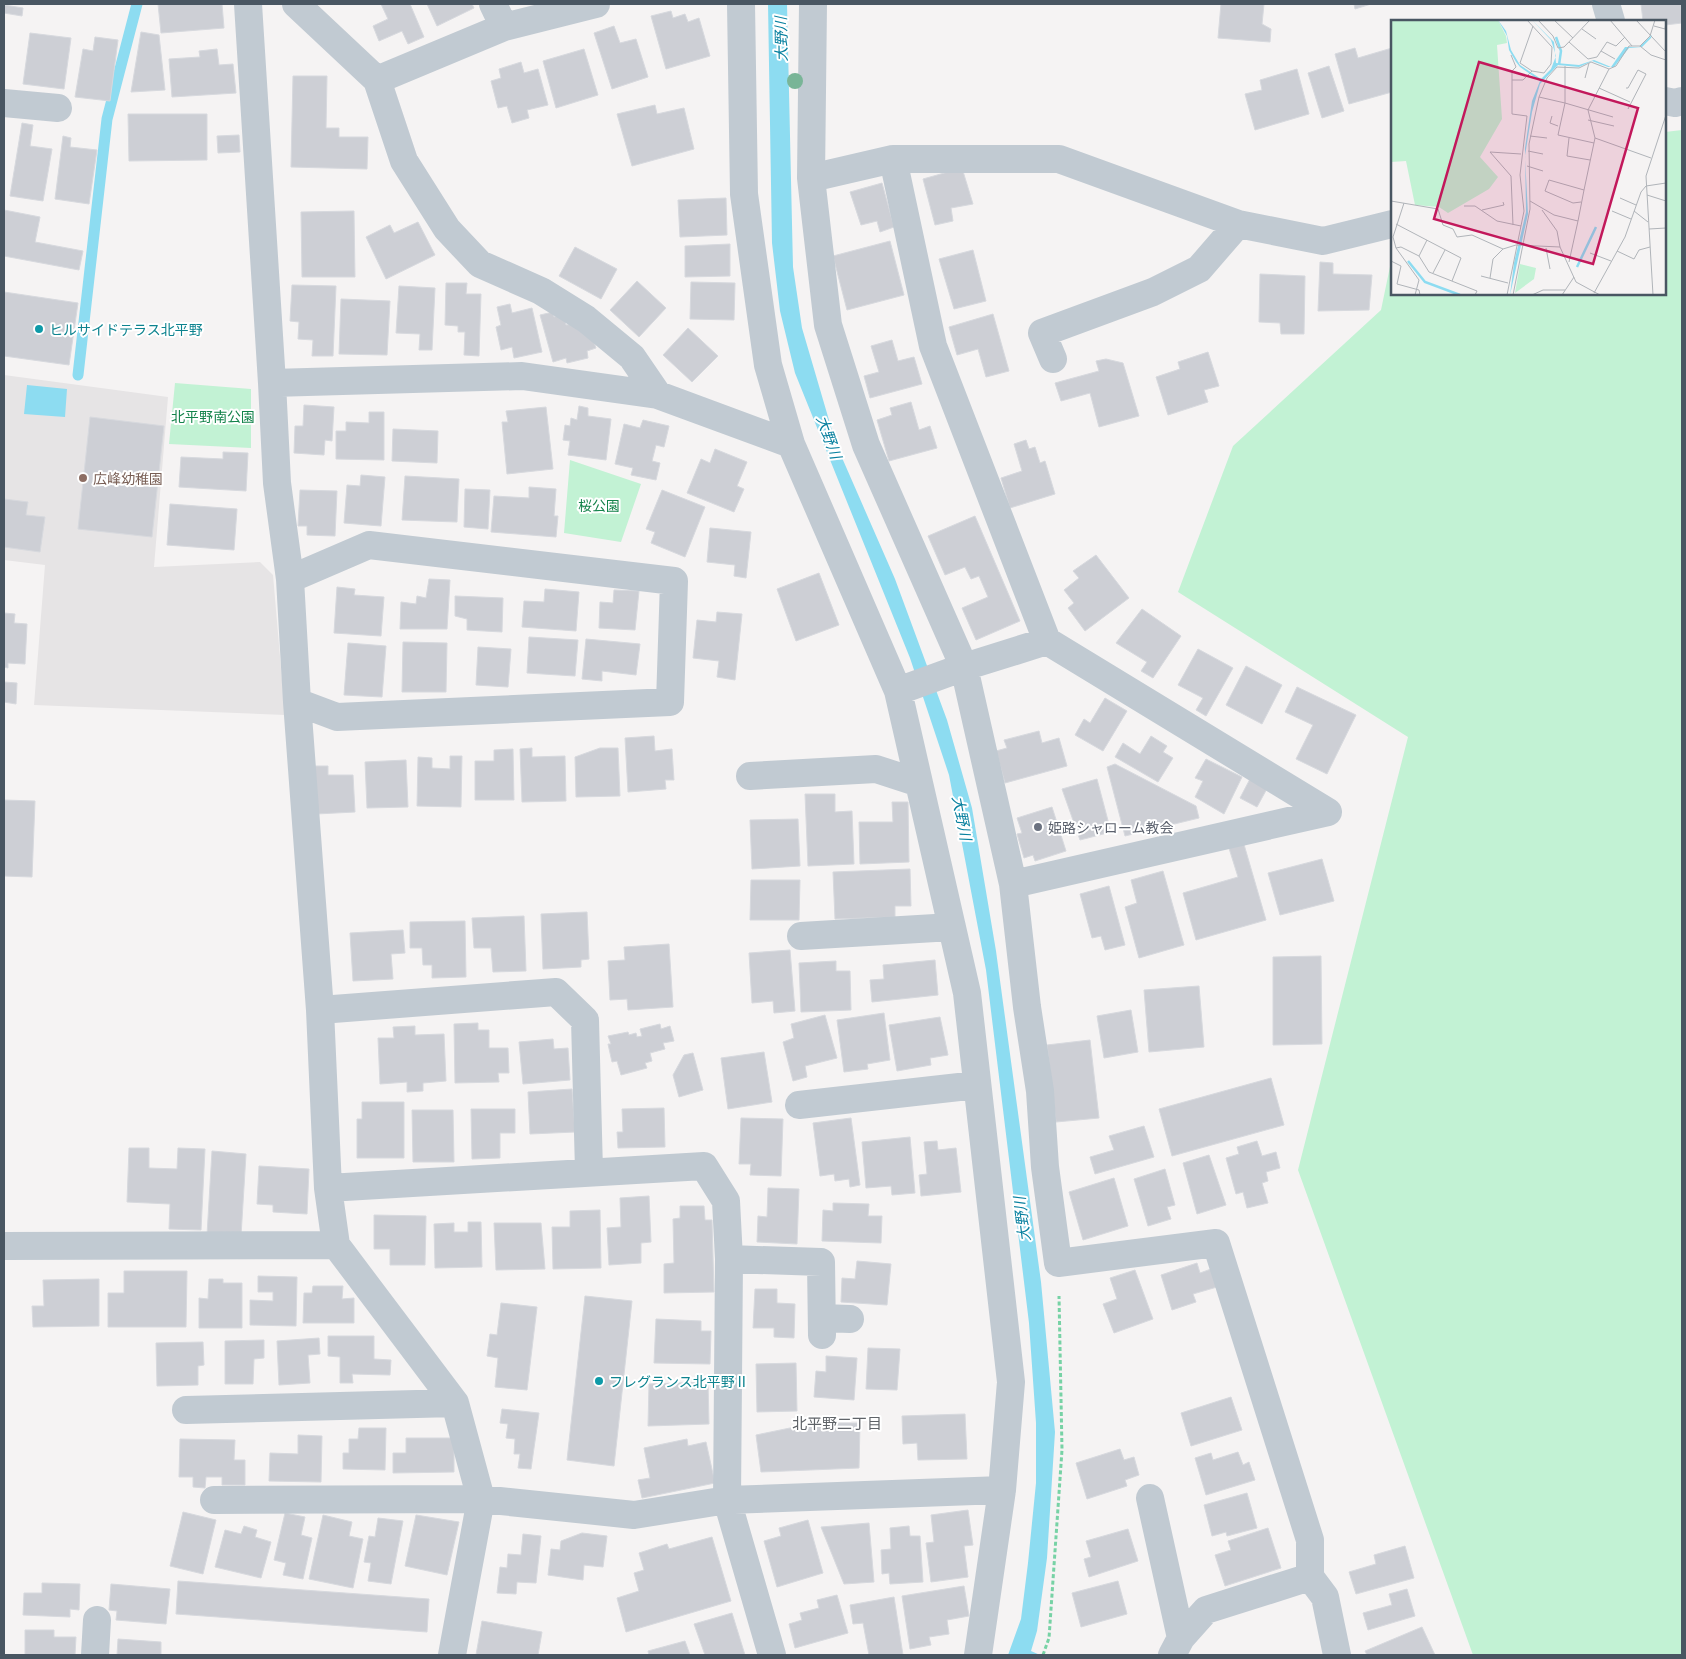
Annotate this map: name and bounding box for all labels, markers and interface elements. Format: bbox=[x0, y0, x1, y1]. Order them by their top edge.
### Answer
water label: 大野川 bbox=[769, 14, 793, 62]
inset map bbox=[1391, 20, 1666, 295]
place label: ヒルサイドテラス北平野 bbox=[49, 319, 203, 340]
marker: ヒルサイドテラス北平野 bbox=[33, 323, 45, 335]
park label: 北平野南公園 bbox=[171, 406, 255, 427]
water label: 大野川 bbox=[810, 412, 848, 464]
place label: 広峰幼稚園 bbox=[93, 468, 163, 489]
marker: 広峰幼稚園 bbox=[77, 472, 89, 484]
park label: 桜公園 bbox=[578, 495, 620, 516]
water label: 大野川 bbox=[946, 794, 978, 844]
place label: 姫路シャローム教会 bbox=[1048, 817, 1174, 838]
marker: 姫路シャローム教会 bbox=[1032, 821, 1044, 833]
water label: 大野川 bbox=[1008, 1193, 1036, 1243]
place label: フレグランス北平野Ⅱ bbox=[609, 1371, 749, 1392]
marker: フレグランス北平野Ⅱ bbox=[593, 1375, 605, 1387]
district label: 北平野二丁目 bbox=[792, 1412, 882, 1435]

